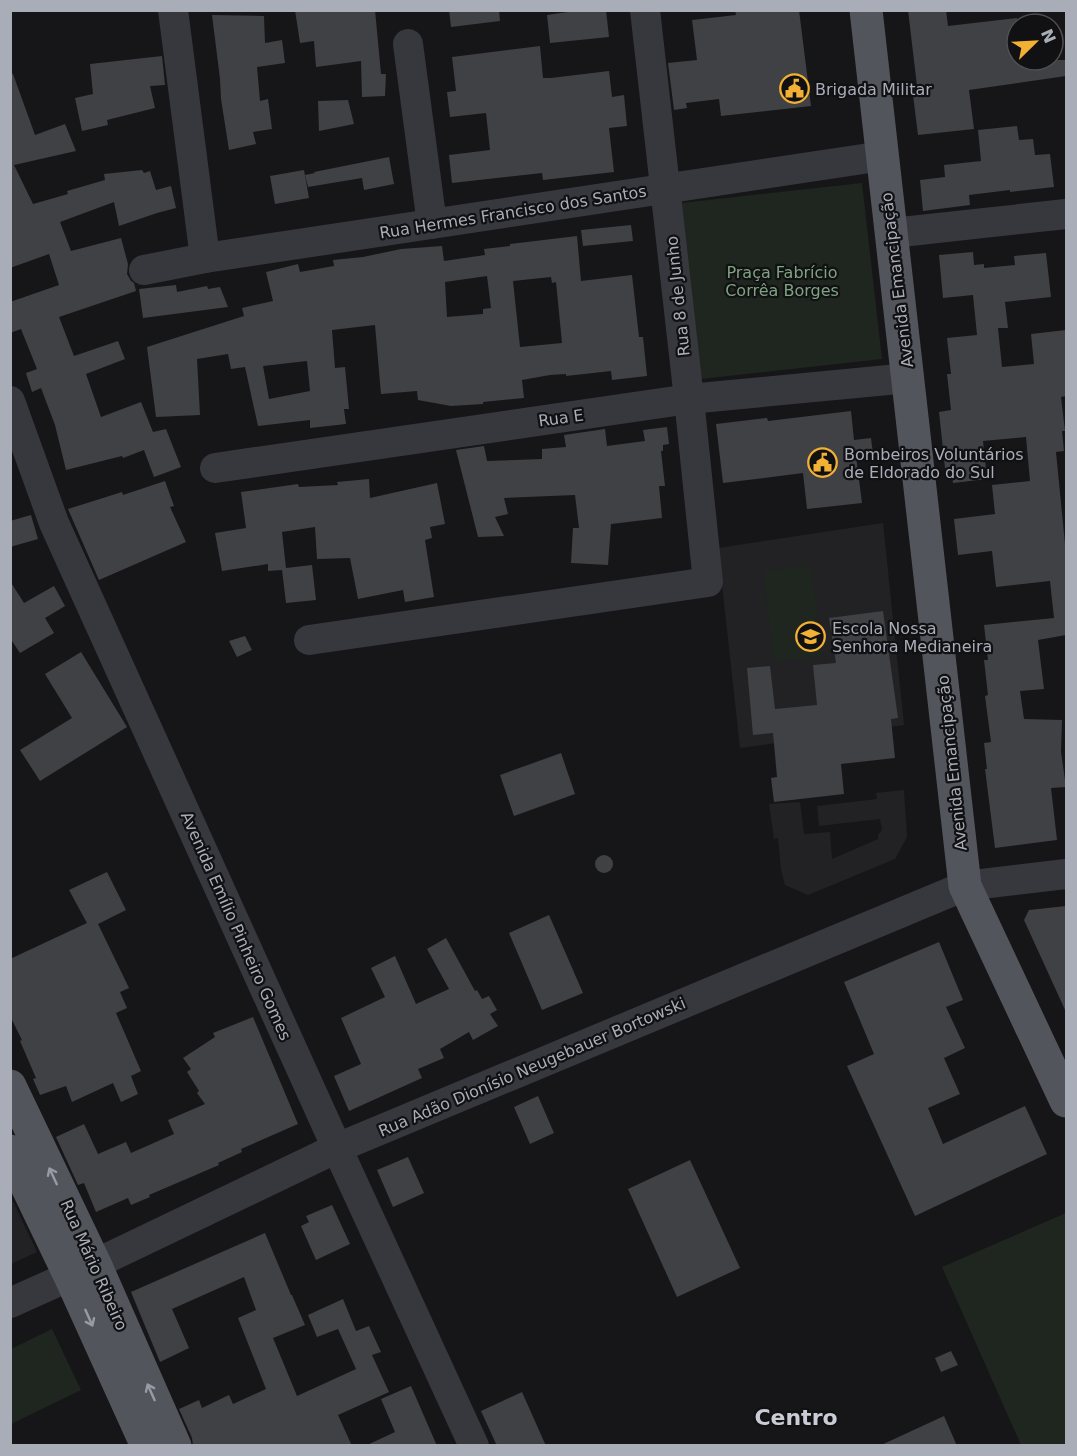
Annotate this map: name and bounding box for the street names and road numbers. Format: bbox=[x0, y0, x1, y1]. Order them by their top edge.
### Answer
street label: Rua Hermes Francisco dos Santos bbox=[378, 181, 648, 243]
street label: Avenida Emancipação bbox=[877, 191, 917, 369]
street label: Rua 8 de Junho bbox=[662, 235, 694, 357]
street label: Rua E bbox=[537, 405, 585, 431]
street label: Avenida Emancipação bbox=[933, 674, 971, 852]
street label: Avenida Emílio Pinheiro Gomes bbox=[177, 809, 295, 1043]
street label: Rua Adão Dionísio Neugebauer Bortowski bbox=[376, 993, 688, 1141]
street label: Rua Mário Ribeiro bbox=[57, 1197, 131, 1333]

